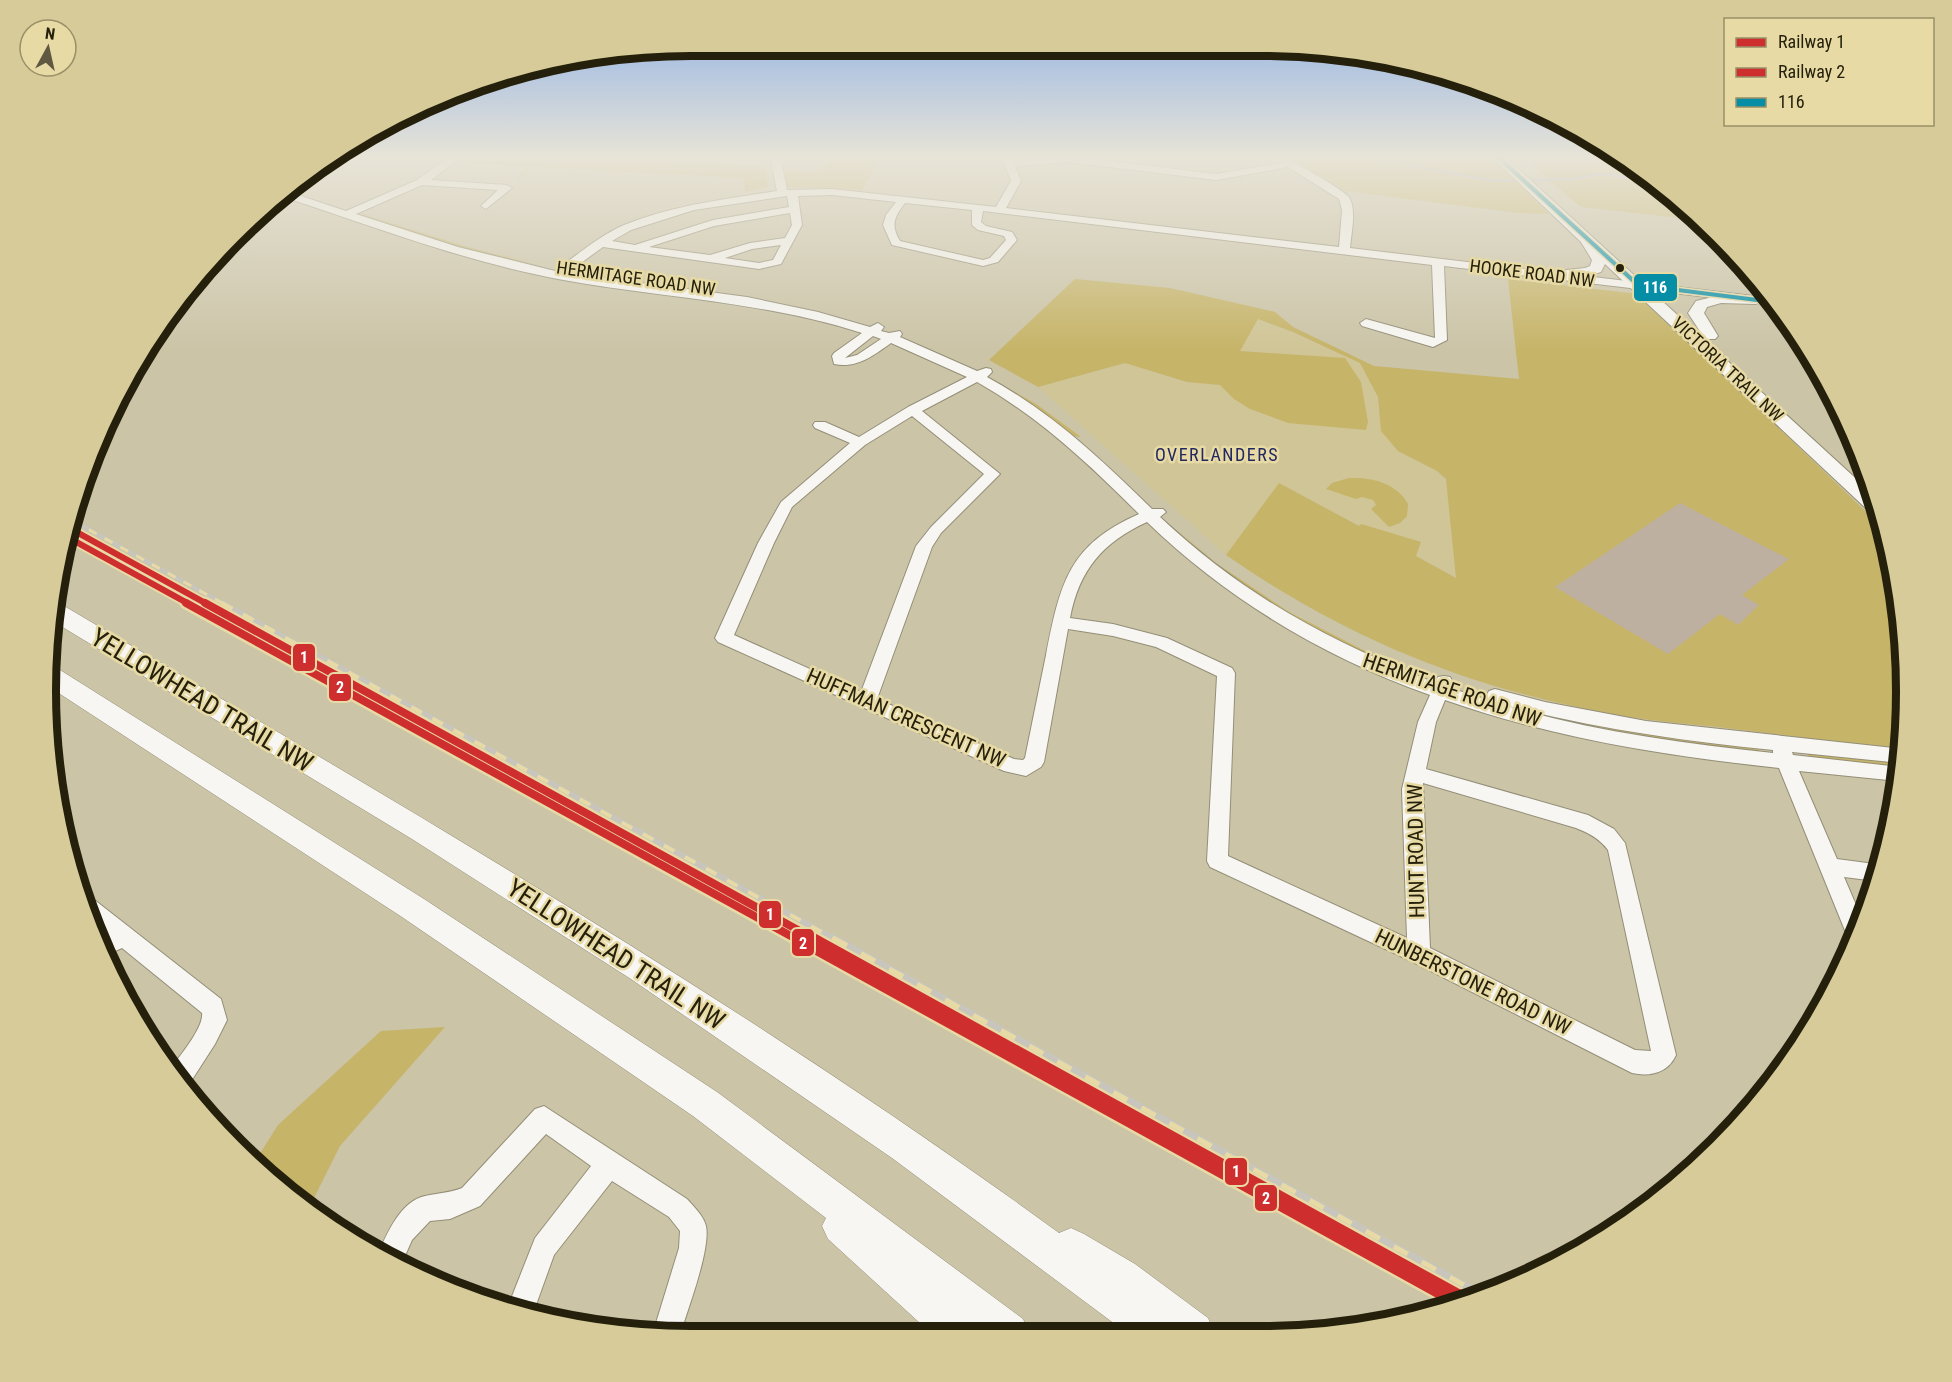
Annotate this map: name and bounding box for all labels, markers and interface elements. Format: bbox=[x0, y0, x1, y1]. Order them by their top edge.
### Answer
north arrow bbox=[18, 18, 78, 78]
legend bbox=[1724, 18, 1934, 126]
text: N bbox=[44, 24, 56, 44]
text: Railway 1 bbox=[1778, 31, 1845, 52]
text: Railway 2 bbox=[1778, 61, 1845, 82]
text: 116 bbox=[1778, 91, 1805, 112]
street label: HOOKE ROAD NW bbox=[1468, 255, 1596, 291]
street label: HERMITAGE ROAD NW bbox=[555, 256, 717, 300]
unlabelled marker bbox=[1614, 262, 1626, 274]
line badge: 116 bbox=[1633, 273, 1678, 302]
text: 116 bbox=[1643, 278, 1667, 297]
street label: VICTORIA TRAIL NW bbox=[1668, 312, 1788, 426]
district label: OVERLANDERS bbox=[1155, 444, 1279, 465]
street label: YELLOWHEAD TRAIL NW bbox=[86, 622, 318, 778]
line badge: 1 bbox=[292, 643, 316, 672]
text: 1 bbox=[300, 648, 308, 667]
street label: HERMITAGE ROAD NW bbox=[1360, 648, 1544, 732]
street label: HUFFMAN CRESCENT NW bbox=[803, 663, 1009, 773]
line badge: 2 bbox=[328, 673, 352, 702]
text: 2 bbox=[336, 678, 344, 697]
street label: HUNT ROAD NW bbox=[1403, 784, 1429, 918]
street label: YELLOWHEAD TRAIL NW bbox=[502, 872, 731, 1036]
line badge: 1 bbox=[758, 900, 782, 929]
text: 1 bbox=[766, 905, 774, 924]
street label: HUNBERSTONE ROAD NW bbox=[1371, 924, 1575, 1040]
line badge: 2 bbox=[791, 928, 815, 957]
text: 2 bbox=[799, 934, 807, 953]
line badge: 1 bbox=[1224, 1157, 1248, 1186]
text: 1 bbox=[1232, 1162, 1240, 1181]
line badge: 2 bbox=[1254, 1184, 1278, 1212]
text: 2 bbox=[1262, 1189, 1270, 1208]

